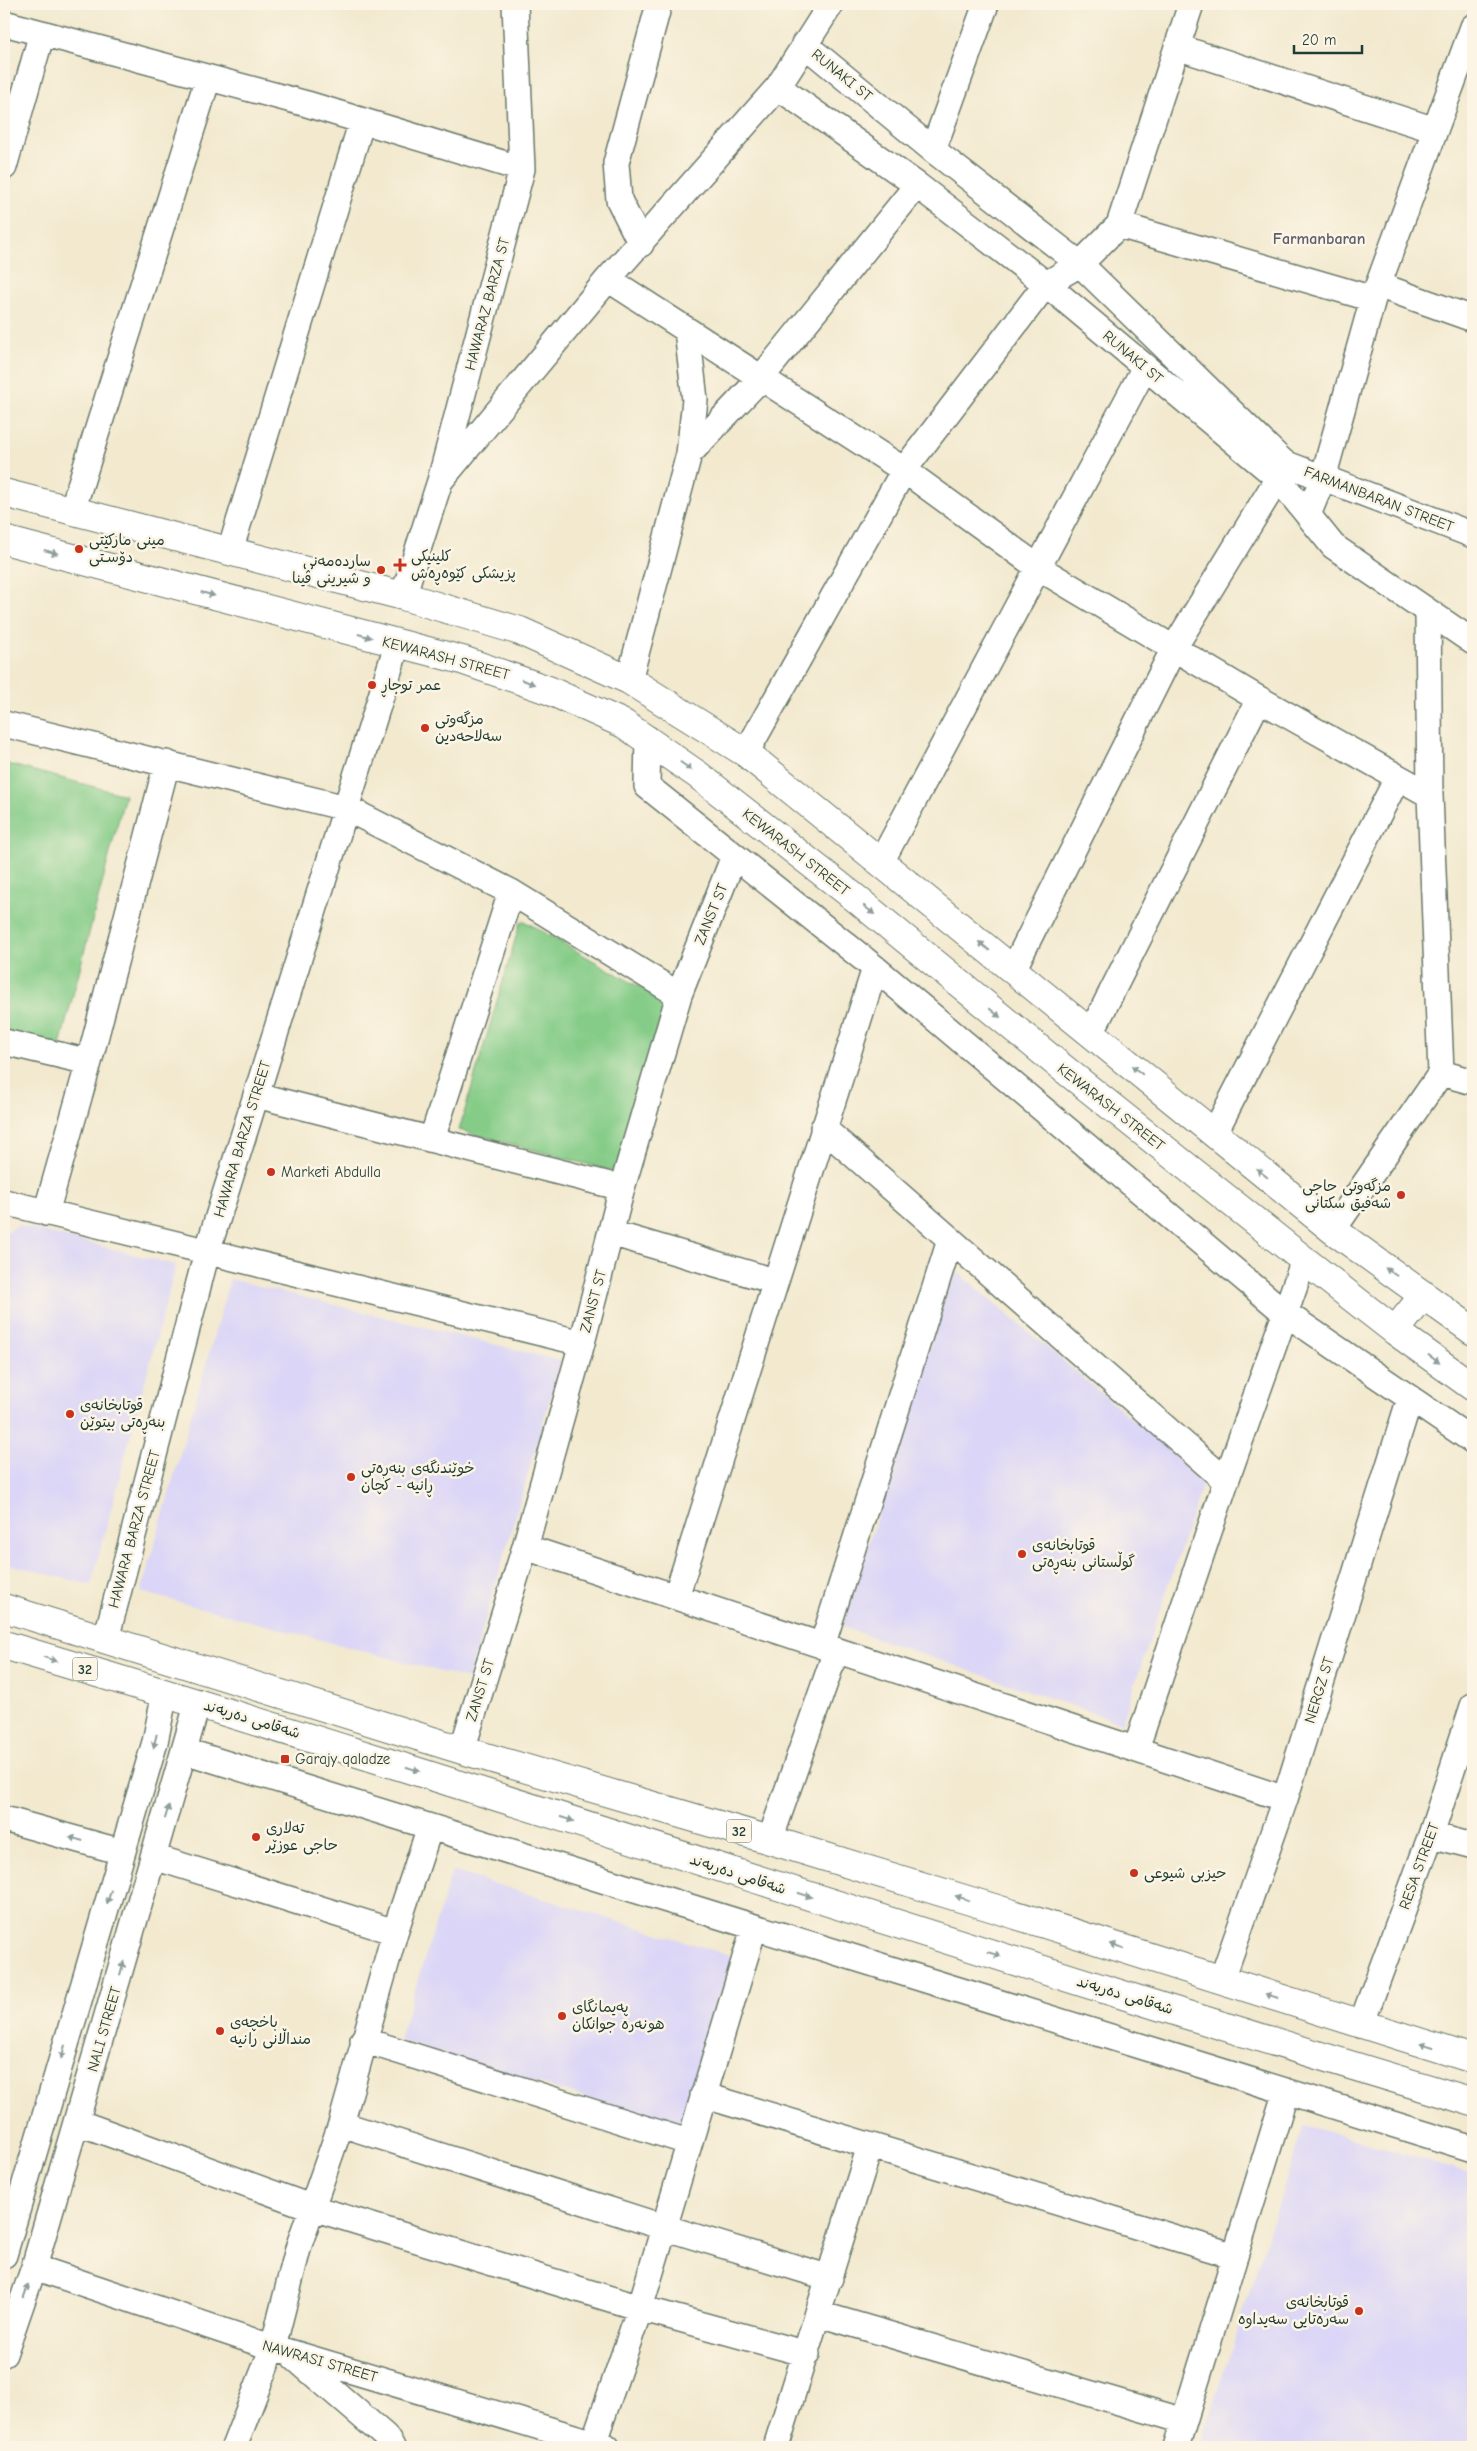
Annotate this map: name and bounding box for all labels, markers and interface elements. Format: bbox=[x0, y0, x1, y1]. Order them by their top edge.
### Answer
scale bar bbox=[1294, 22, 1362, 54]
text: 20 m bbox=[1302, 31, 1336, 49]
street label: RUNAKI ST bbox=[808, 45, 876, 105]
district label: Farmanbaran bbox=[1273, 230, 1365, 248]
street label: HAWARAZ BARZA ST bbox=[461, 235, 513, 372]
street label: RUNAKI ST bbox=[1099, 327, 1167, 388]
street label: FARMANBARAN STREET bbox=[1302, 462, 1457, 536]
place label: مینی مارکێتی دۆسـتی bbox=[89, 531, 165, 567]
marker: مینی مارکێتی دۆسـتی bbox=[73, 543, 85, 555]
place label: كلینیكی پزیشكی كێوەڕەش bbox=[411, 547, 516, 586]
one-way arrow bbox=[43, 548, 58, 556]
place label: سارده‌مه‌نی و شیرینی ڤینا bbox=[292, 552, 371, 588]
marker: كلینیكی پزیشكی كێوەڕەش bbox=[393, 558, 407, 572]
marker: سارده‌مه‌نی و شیرینی ڤینا bbox=[375, 564, 387, 576]
one-way arrow bbox=[200, 590, 215, 598]
one-way arrow bbox=[357, 632, 372, 640]
street label: KEWARASH STREET bbox=[380, 632, 512, 684]
place label: عمر توجاڕ bbox=[381, 676, 441, 698]
one-way arrow bbox=[521, 678, 536, 686]
marker: عمر توجاڕ bbox=[366, 679, 378, 691]
place label: مزگەوتی سەلاحەدین bbox=[435, 710, 502, 745]
marker: مزگەوتی سەلاحەدین bbox=[419, 722, 431, 734]
one-way arrow bbox=[679, 761, 693, 771]
street label: KEWARASH STREET bbox=[739, 805, 853, 900]
street label: ZANST ST bbox=[691, 881, 731, 947]
one-way arrow bbox=[863, 904, 876, 915]
one-way arrow bbox=[977, 940, 990, 951]
one-way arrow bbox=[988, 1007, 1001, 1018]
street label: HAWARA BARZA STREET bbox=[210, 1058, 274, 1220]
street label: KEWARASH STREET bbox=[1054, 1060, 1168, 1155]
one-way arrow bbox=[1130, 1065, 1143, 1076]
place label: Marketi Abdulla bbox=[281, 1163, 381, 1181]
marker: Marketi Abdulla bbox=[265, 1166, 277, 1178]
one-way arrow bbox=[1256, 1168, 1269, 1179]
place label: مزگەوتی حاجی شەفیق سکتانی bbox=[1302, 1177, 1391, 1213]
marker: مزگەوتی حاجی شەفیق سکتانی bbox=[1395, 1189, 1407, 1201]
street label: ZANST ST bbox=[576, 1267, 610, 1335]
one-way arrow bbox=[1385, 1267, 1398, 1277]
one-way arrow bbox=[1427, 1354, 1441, 1364]
place label: قوتابخانەی بنەڕەتی بیتوێن bbox=[80, 1396, 165, 1435]
marker: قوتابخانەی بنەڕەتی بیتوێن bbox=[64, 1408, 76, 1420]
street label: HAWARA BARZA STREET bbox=[104, 1448, 164, 1610]
place label: خوێندنگەی بنەڕەتی ڕانیە - کچان bbox=[361, 1459, 475, 1498]
marker: خوێندنگەی بنەڕەتی ڕانیە - کچان bbox=[345, 1471, 357, 1483]
place label: قوتابخانه‌ی گوڵستانی بنه‌ڕه‌تی bbox=[1032, 1536, 1135, 1575]
marker: قوتابخانه‌ی گوڵستانی بنه‌ڕه‌تی bbox=[1016, 1548, 1028, 1560]
street label: NERGZ ST bbox=[1300, 1654, 1338, 1725]
one-way arrow bbox=[43, 1655, 58, 1663]
street label: ZANST ST bbox=[462, 1656, 498, 1723]
road number: 32 bbox=[72, 1658, 98, 1680]
street label: شەقامی دەربەند bbox=[201, 1696, 302, 1743]
one-way arrow bbox=[151, 1733, 159, 1748]
place label: Garajy qaladze bbox=[295, 1750, 391, 1768]
marker: Garajy qaladze bbox=[279, 1753, 291, 1765]
one-way arrow bbox=[405, 1766, 420, 1773]
one-way arrow bbox=[164, 1804, 172, 1819]
one-way arrow bbox=[560, 1815, 575, 1823]
place label: تەلاری حاجی عوزێر bbox=[265, 1819, 338, 1855]
road number: 32 bbox=[726, 1820, 752, 1842]
street label: RESA STREET bbox=[1395, 1820, 1443, 1912]
marker: تەلاری حاجی عوزێر bbox=[250, 1831, 262, 1843]
one-way arrow bbox=[68, 1834, 83, 1842]
street label: شەقامی دەربەند bbox=[687, 1850, 788, 1899]
place label: حیزبی شیوعی bbox=[1144, 1864, 1227, 1883]
marker: حیزبی شیوعی bbox=[1128, 1867, 1140, 1879]
one-way arrow bbox=[105, 1889, 113, 1904]
one-way arrow bbox=[798, 1892, 813, 1900]
one-way arrow bbox=[954, 1894, 969, 1902]
one-way arrow bbox=[1109, 1942, 1124, 1950]
one-way arrow bbox=[987, 1951, 1002, 1959]
one-way arrow bbox=[118, 1960, 126, 1975]
street label: شەقامی دەربەند bbox=[1074, 1972, 1175, 2019]
street label: NALI STREET bbox=[83, 1984, 125, 2074]
one-way arrow bbox=[1264, 1991, 1279, 1999]
place label: پەیمانگای هونەرە جوانکان bbox=[572, 1998, 665, 2033]
marker: پەیمانگای هونەرە جوانکان bbox=[556, 2010, 568, 2022]
place label: باخچەی منداڵانی رانیە bbox=[230, 2013, 311, 2049]
marker: باخچەی منداڵانی رانیە bbox=[214, 2025, 226, 2037]
one-way arrow bbox=[1419, 2040, 1434, 2048]
one-way arrow bbox=[59, 2045, 67, 2060]
one-way arrow bbox=[22, 2283, 30, 2298]
place label: قوتابخانەی سەرەتایی سەیداوە bbox=[1238, 2293, 1349, 2329]
marker: قوتابخانەی سەرەتایی سەیداوە bbox=[1353, 2305, 1365, 2317]
street label: NAWRASI STREET bbox=[260, 2336, 380, 2386]

